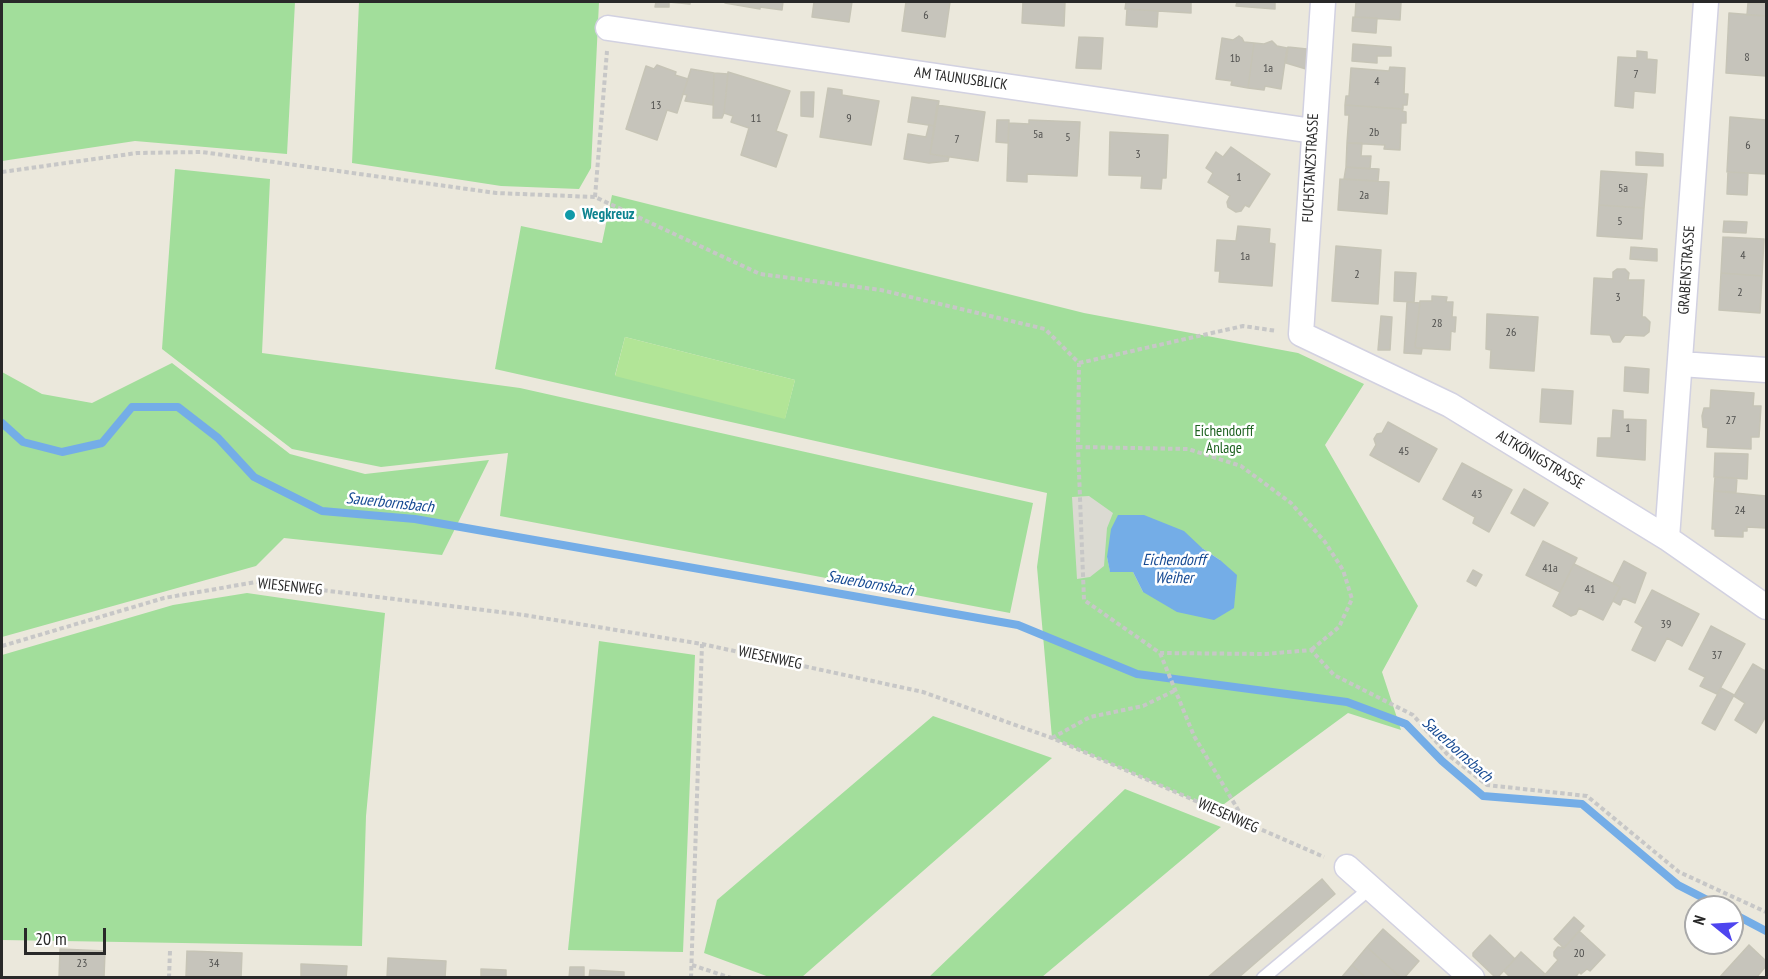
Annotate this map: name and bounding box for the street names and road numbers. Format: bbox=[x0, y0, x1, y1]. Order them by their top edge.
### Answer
street label: AM TAUNUSBLICK bbox=[913, 64, 1009, 94]
street label: FUCHSTANZSTRASSE bbox=[1299, 113, 1323, 223]
street label: GRABENSTRASSE bbox=[1675, 225, 1699, 315]
street label: ALTKÖNIGSTRASSE bbox=[1493, 427, 1587, 493]
street label: WIESENWEG bbox=[257, 575, 323, 599]
street label: WIESENWEG bbox=[736, 642, 804, 674]
street label: WIESENWEG bbox=[1195, 795, 1261, 837]

